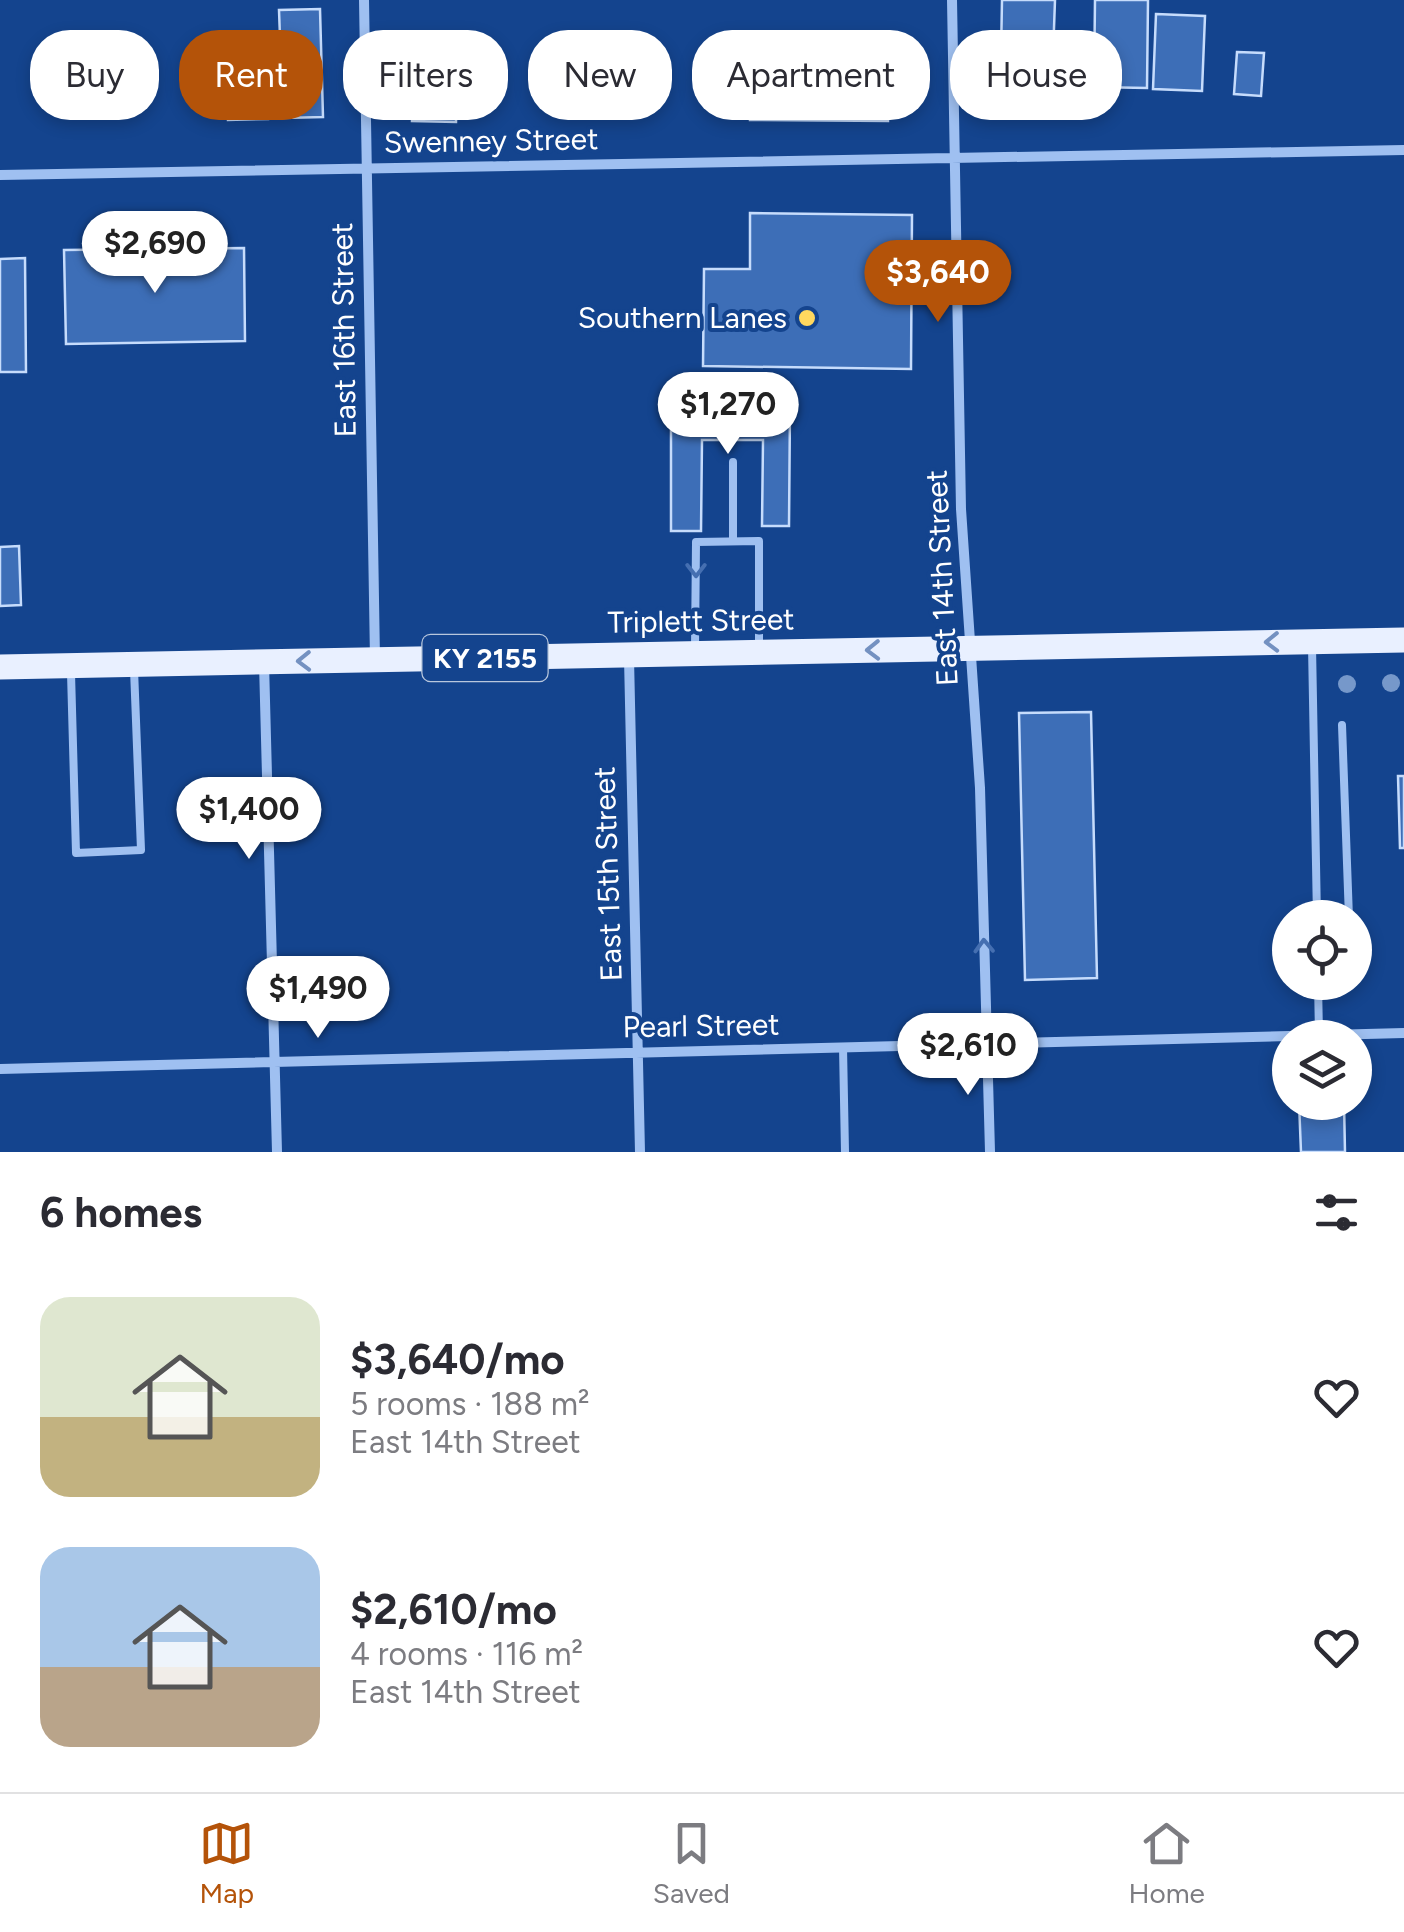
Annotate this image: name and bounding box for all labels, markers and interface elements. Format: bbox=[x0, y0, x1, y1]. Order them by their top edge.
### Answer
chip: Buy bbox=[30, 30, 159, 120]
chip: Rent bbox=[179, 30, 323, 120]
chip: Filters bbox=[343, 30, 508, 120]
chip: New bbox=[528, 30, 672, 120]
chip: Apartment bbox=[692, 30, 930, 120]
chip: House bbox=[950, 30, 1122, 120]
street label: Swenney Street bbox=[383, 120, 599, 161]
pin: $2,690 bbox=[74, 211, 236, 296]
street label: East 16th Street bbox=[323, 222, 364, 438]
text: $2,690 bbox=[104, 224, 206, 262]
pin: $3,640 bbox=[857, 240, 1019, 325]
text: $3,640 bbox=[886, 253, 990, 291]
place label: Southern Lanes bbox=[578, 299, 787, 336]
marker: Southern Lanes bbox=[796, 307, 818, 329]
pin: $1,270 bbox=[647, 372, 809, 457]
text: $1,270 bbox=[680, 385, 776, 423]
street label: East 14th Street bbox=[917, 469, 966, 687]
one-way arrow bbox=[685, 564, 707, 579]
street label: Triplett Street bbox=[607, 600, 795, 641]
one-way arrow bbox=[1263, 632, 1279, 653]
road number: KY 2155 bbox=[422, 635, 548, 681]
one-way arrow bbox=[865, 640, 881, 661]
one-way arrow bbox=[295, 651, 311, 672]
street label: East 15th Street bbox=[585, 766, 630, 982]
pin: $1,400 bbox=[168, 777, 330, 862]
text: $1,400 bbox=[198, 790, 300, 828]
map controls bbox=[1272, 900, 1372, 1120]
button: locate bbox=[1272, 900, 1372, 1000]
one-way arrow bbox=[973, 937, 994, 953]
pin: $1,490 bbox=[237, 956, 399, 1041]
text: $1,490 bbox=[268, 969, 368, 1007]
street label: Pearl Street bbox=[622, 1006, 780, 1045]
pin: $2,610 bbox=[887, 1013, 1049, 1098]
button: layers bbox=[1272, 1020, 1372, 1120]
text: $2,610 bbox=[919, 1026, 1017, 1064]
icon: filters bbox=[1309, 1185, 1364, 1240]
text: 6 homes bbox=[40, 1187, 202, 1238]
text: $3,640/mo bbox=[350, 1334, 565, 1385]
icon: home bbox=[120, 1337, 240, 1457]
icon: heart bbox=[1309, 1370, 1364, 1425]
text: 5 rooms · 188 m² bbox=[350, 1385, 590, 1423]
text: East 14th Street bbox=[350, 1423, 581, 1461]
text: $2,610/mo bbox=[350, 1584, 557, 1635]
icon: home bbox=[120, 1587, 240, 1707]
icon: heart bbox=[1309, 1620, 1364, 1675]
text: 4 rooms · 116 m² bbox=[350, 1635, 583, 1673]
text: East 14th Street bbox=[350, 1673, 581, 1711]
tab: Map bbox=[199, 1816, 254, 1910]
tab: Saved bbox=[653, 1816, 730, 1910]
tab: Home bbox=[1128, 1816, 1205, 1910]

